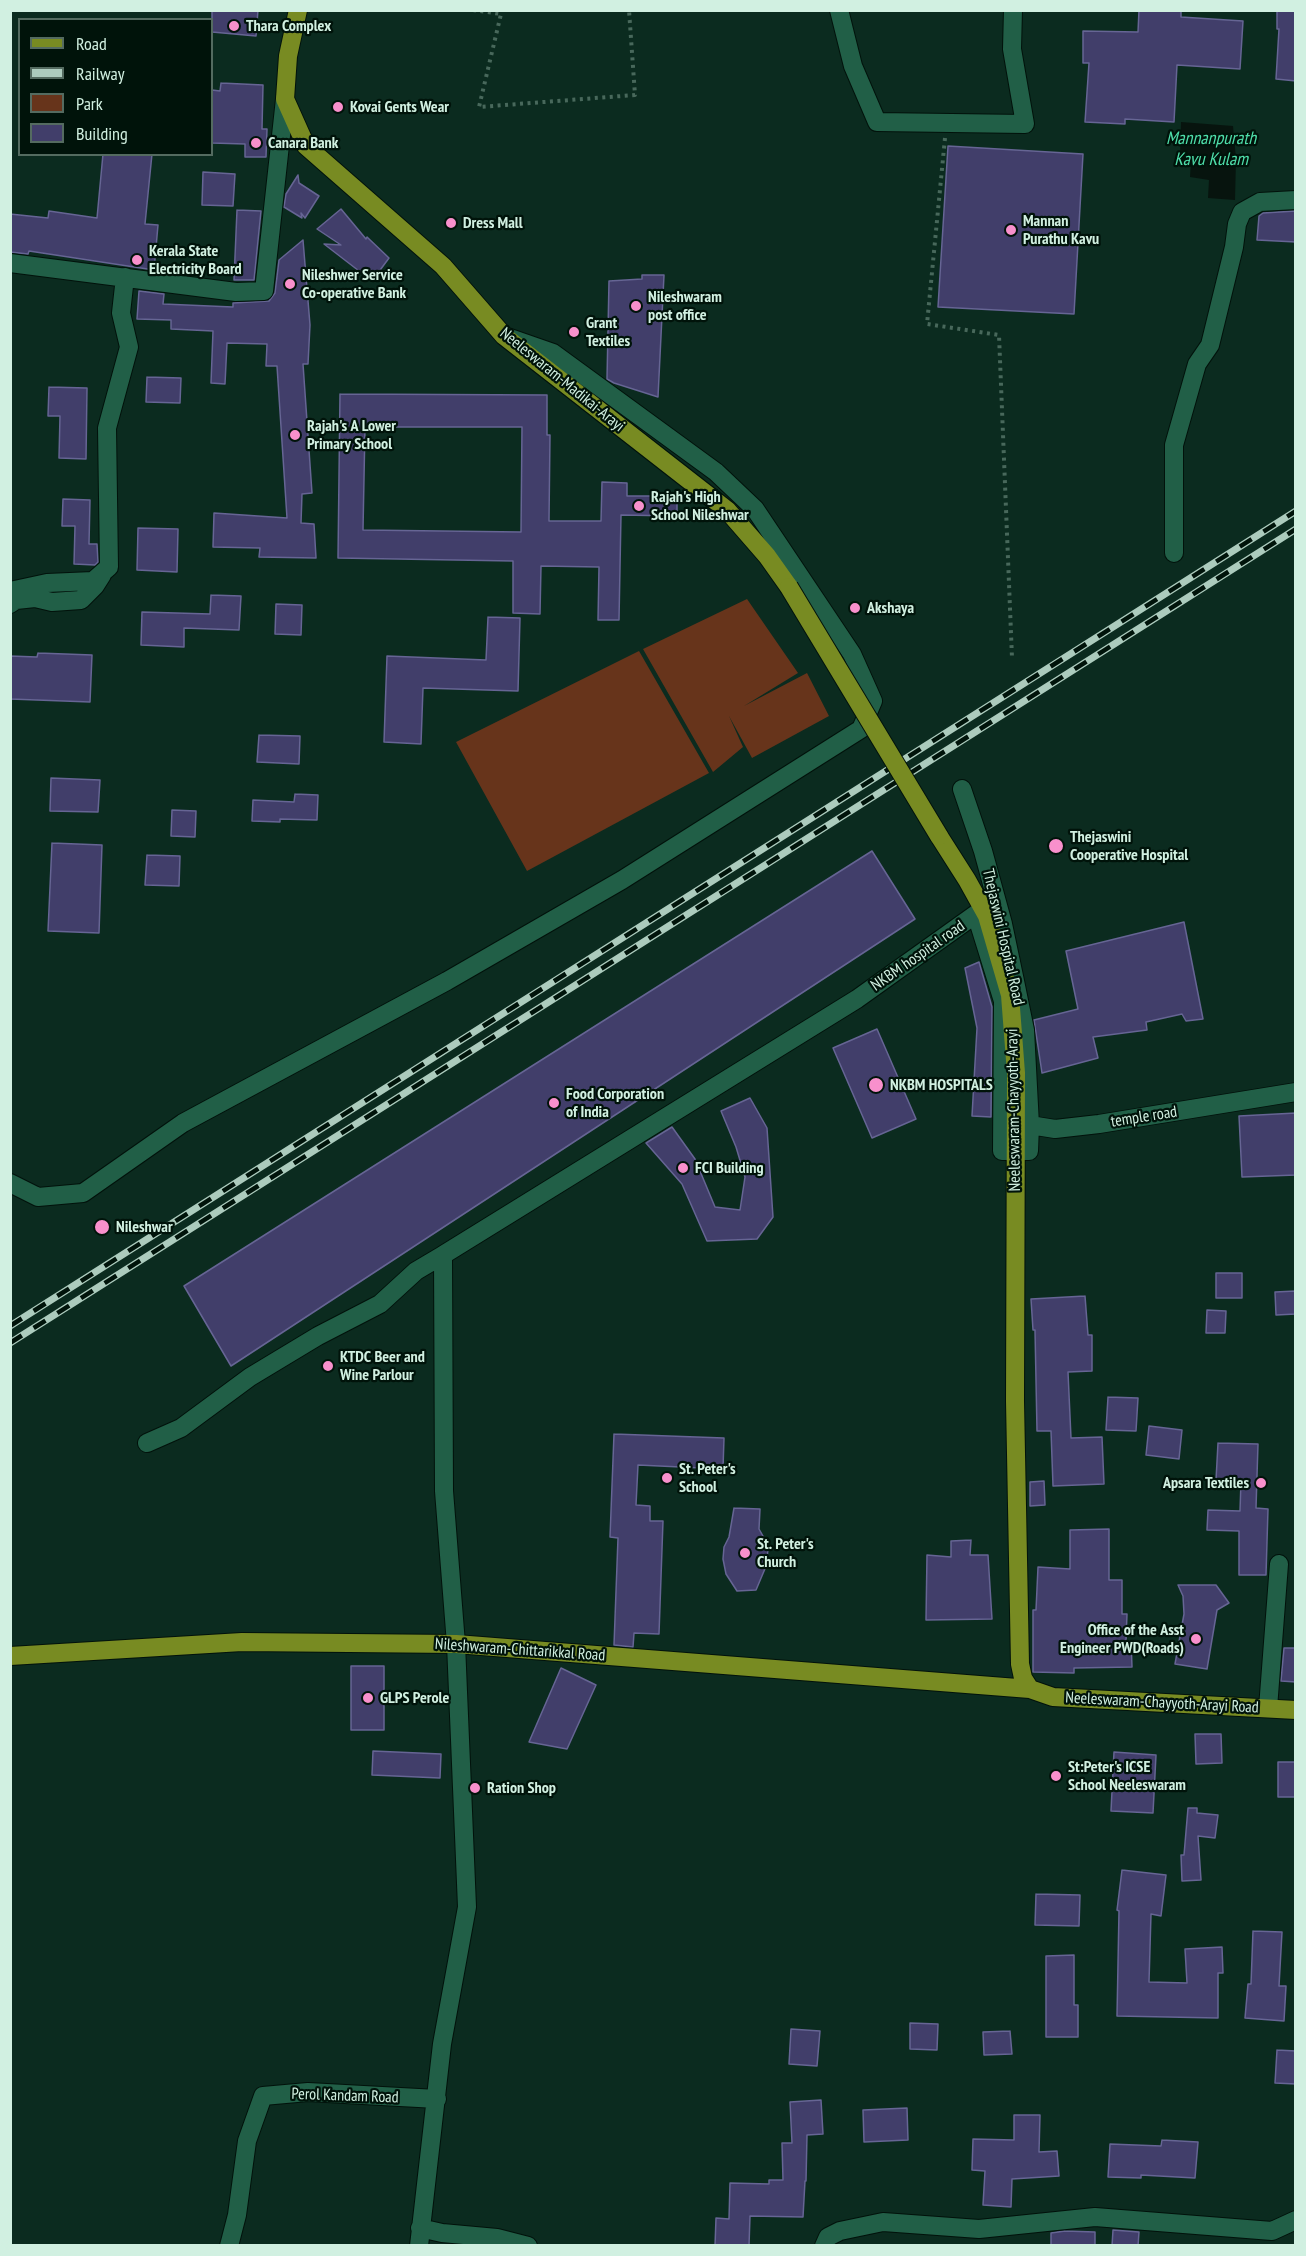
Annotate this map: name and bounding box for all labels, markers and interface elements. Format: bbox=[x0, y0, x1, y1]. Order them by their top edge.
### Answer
place label: Thara Complex bbox=[246, 16, 331, 36]
legend bbox=[18, 18, 213, 156]
marker: Thara Complex bbox=[227, 19, 241, 33]
text: Road bbox=[76, 32, 107, 55]
text: Railway bbox=[76, 62, 125, 85]
text: Park bbox=[76, 92, 103, 115]
place label: Kovai Gents Wear bbox=[350, 97, 449, 117]
marker: Kovai Gents Wear bbox=[331, 100, 345, 114]
text: Building bbox=[76, 122, 128, 145]
water label: Mannanpurath Kavu Kulam bbox=[1166, 128, 1256, 170]
place label: Canara Bank bbox=[268, 133, 338, 153]
marker: Canara Bank bbox=[249, 136, 263, 150]
place label: Mannan Purathu Kavu bbox=[1023, 211, 1099, 249]
place label: Dress Mall bbox=[463, 213, 523, 233]
marker: Dress Mall bbox=[444, 216, 458, 230]
marker: Mannan Purathu Kavu bbox=[1004, 223, 1018, 237]
place label: Kerala State Electricity Board bbox=[149, 241, 242, 279]
marker: Kerala State Electricity Board bbox=[130, 253, 144, 267]
place label: Nileshwer Service Co-operative Bank bbox=[302, 265, 406, 303]
marker: Nileshwer Service Co-operative Bank bbox=[283, 277, 297, 291]
place label: Nileshwaram post office bbox=[648, 287, 722, 325]
marker: Nileshwaram post office bbox=[629, 299, 643, 313]
place label: Grant Textiles bbox=[586, 313, 630, 351]
street label: Neeleswaram-Madikai-Arayi bbox=[496, 324, 628, 436]
marker: Grant Textiles bbox=[567, 325, 581, 339]
place label: Rajah's A Lower Primary School bbox=[307, 416, 396, 454]
marker: Rajah's A Lower Primary School bbox=[288, 428, 302, 442]
place label: Rajah's High School Nileshwar bbox=[651, 487, 749, 525]
marker: Rajah's High School Nileshwar bbox=[632, 499, 646, 513]
place label: Akshaya bbox=[867, 598, 914, 618]
marker: Akshaya bbox=[848, 601, 862, 615]
place label: Thejaswini Cooperative Hospital bbox=[1070, 827, 1188, 865]
marker: Thejaswini Cooperative Hospital bbox=[1047, 837, 1065, 855]
street label: Thejaswini Hospital Road bbox=[978, 867, 1028, 1007]
street label: NKBM hospital road bbox=[867, 917, 969, 995]
street label: Neeleswaram-Chayyoth-Arayi bbox=[1003, 1028, 1025, 1192]
place label: NKBM HOSPITALS bbox=[890, 1075, 993, 1095]
marker: NKBM HOSPITALS bbox=[867, 1076, 885, 1094]
place label: Food Corporation of India bbox=[566, 1084, 664, 1122]
marker: Food Corporation of India bbox=[547, 1096, 561, 1110]
street label: temple road bbox=[1110, 1102, 1178, 1132]
place label: FCI Building bbox=[695, 1158, 764, 1178]
marker: FCI Building bbox=[676, 1161, 690, 1175]
place label: Nileshwar bbox=[116, 1217, 173, 1237]
marker: Nileshwar bbox=[93, 1218, 111, 1236]
place label: KTDC Beer and Wine Parlour bbox=[340, 1347, 425, 1385]
marker: KTDC Beer and Wine Parlour bbox=[321, 1359, 335, 1373]
place label: St. Peter's School bbox=[679, 1459, 736, 1497]
marker: St. Peter's School bbox=[660, 1471, 674, 1485]
place label: Apsara Textiles bbox=[1163, 1473, 1249, 1493]
marker: Apsara Textiles bbox=[1254, 1476, 1268, 1490]
place label: St. Peter's Church bbox=[757, 1534, 814, 1572]
marker: St. Peter's Church bbox=[738, 1546, 752, 1560]
place label: Office of the Asst Engineer PWD(Roads) bbox=[1060, 1620, 1184, 1658]
marker: Office of the Asst Engineer PWD(Roads) bbox=[1189, 1632, 1203, 1646]
street label: Nileshwaram-Chittarikkal Road bbox=[434, 1634, 606, 1666]
place label: GLPS Perole bbox=[380, 1688, 449, 1708]
street label: Neeleswaram-Chayyoth-Arayi Road bbox=[1065, 1688, 1259, 1718]
marker: GLPS Perole bbox=[361, 1691, 375, 1705]
place label: St:Peter's ICSE School Neeleswaram bbox=[1068, 1757, 1186, 1795]
marker: St:Peter's ICSE School Neeleswaram bbox=[1049, 1769, 1063, 1783]
place label: Ration Shop bbox=[487, 1778, 556, 1798]
marker: Ration Shop bbox=[468, 1781, 482, 1795]
street label: Perol Kandam Road bbox=[291, 2085, 399, 2107]

